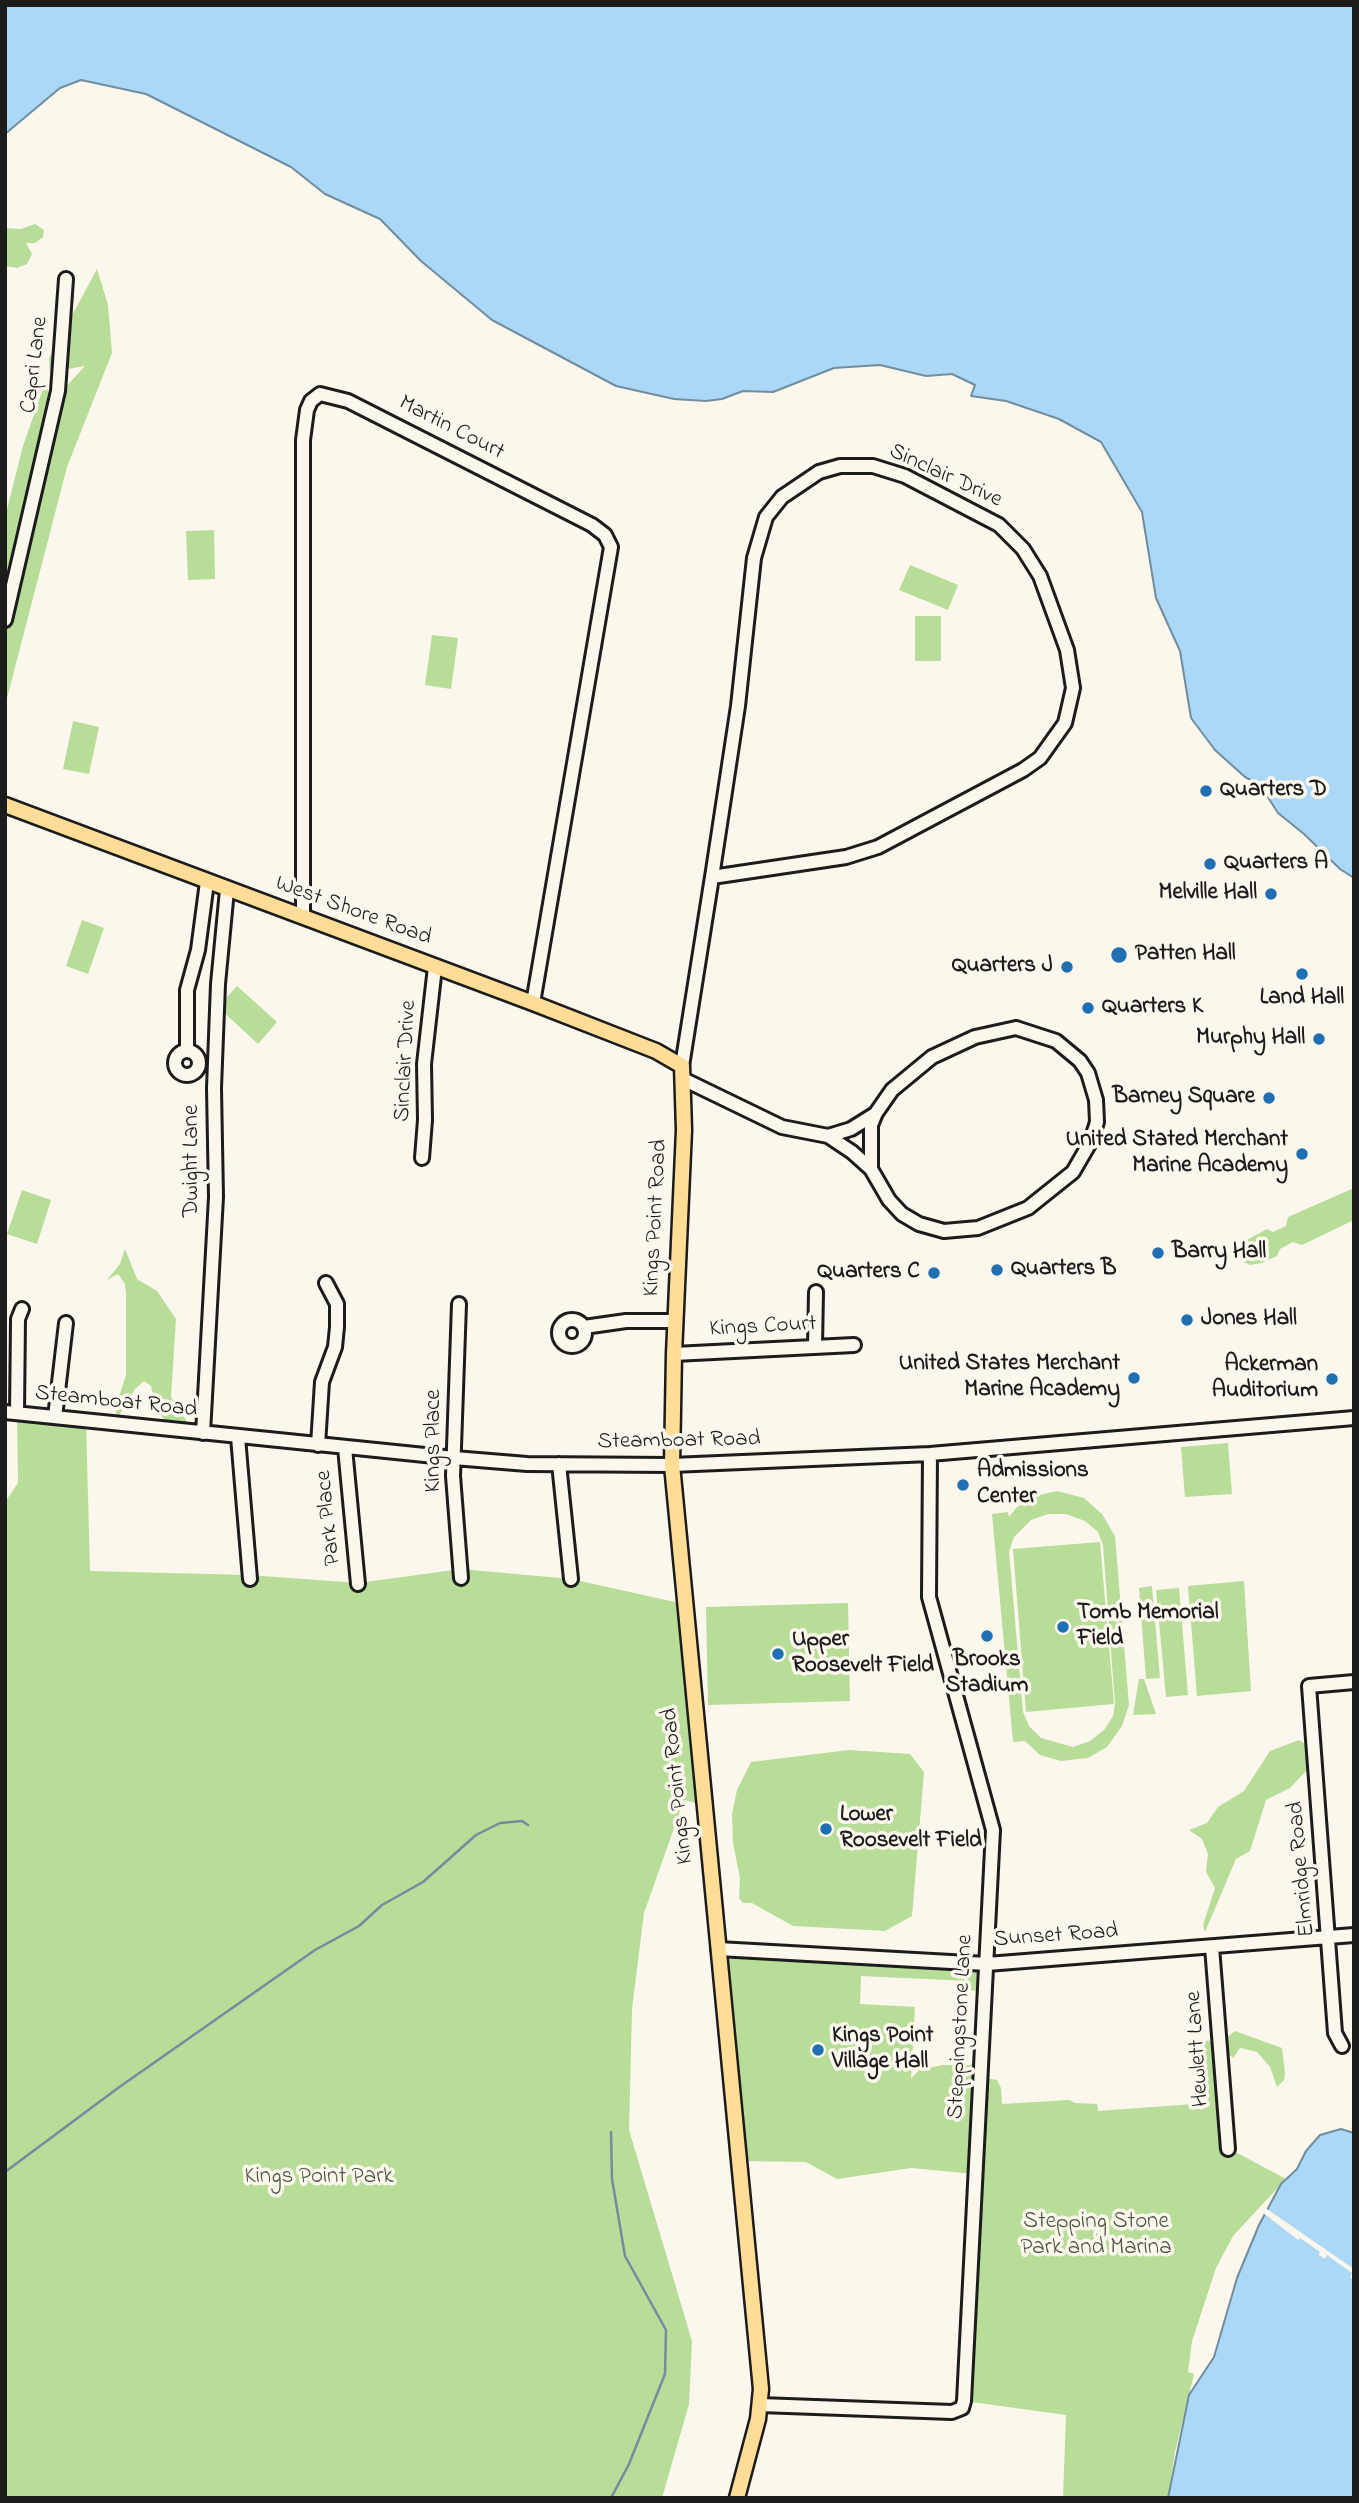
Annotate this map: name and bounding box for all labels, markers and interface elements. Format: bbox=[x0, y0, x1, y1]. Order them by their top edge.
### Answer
street label: Capri Lane bbox=[16, 315, 56, 415]
street label: Martin Court bbox=[394, 391, 508, 467]
street label: Sinclair Drive bbox=[884, 439, 1006, 515]
place label: Quarters D bbox=[1220, 777, 1327, 805]
marker: Quarters D bbox=[1198, 783, 1214, 799]
place label: Quarters A bbox=[1224, 850, 1328, 878]
marker: Quarters A bbox=[1202, 856, 1218, 872]
street label: West Shore Road bbox=[271, 871, 435, 953]
place label: Melville Hall bbox=[1159, 880, 1257, 908]
marker: Melville Hall bbox=[1263, 886, 1279, 902]
place label: Patten Hall bbox=[1135, 941, 1236, 969]
marker: Patten Hall bbox=[1109, 945, 1129, 965]
place label: Quarters J bbox=[952, 953, 1053, 981]
marker: Quarters J bbox=[1059, 959, 1075, 975]
marker: Land Hall bbox=[1294, 966, 1310, 982]
place label: Land Hall bbox=[1260, 985, 1344, 1013]
place label: Quarters K bbox=[1102, 994, 1203, 1022]
street label: Sinclair Drive bbox=[390, 999, 424, 1123]
marker: Quarters K bbox=[1080, 1000, 1096, 1016]
place label: Murphy Hall bbox=[1196, 1025, 1305, 1053]
marker: Murphy Hall bbox=[1311, 1031, 1327, 1047]
place label: Barney Square bbox=[1113, 1084, 1255, 1112]
marker: Barney Square bbox=[1261, 1090, 1277, 1106]
street label: Dwight Lane bbox=[179, 1105, 207, 1217]
place label: United Stated Merchant Marine Academy bbox=[1066, 1127, 1288, 1181]
street label: Kings Point Road bbox=[639, 1139, 675, 1297]
marker: United Stated Merchant Marine Academy bbox=[1294, 1146, 1310, 1162]
place label: Barry Hall bbox=[1172, 1239, 1266, 1267]
marker: Barry Hall bbox=[1150, 1245, 1166, 1261]
place label: Quarters B bbox=[1011, 1256, 1117, 1284]
place label: Quarters C bbox=[817, 1259, 920, 1287]
marker: Quarters B bbox=[989, 1262, 1005, 1278]
marker: Quarters C bbox=[926, 1265, 942, 1281]
place label: Jones Hall bbox=[1201, 1306, 1297, 1334]
street label: Kings Court bbox=[709, 1311, 817, 1345]
marker: Jones Hall bbox=[1179, 1312, 1195, 1328]
place label: United States Merchant Marine Academy bbox=[899, 1351, 1120, 1405]
place label: Ackerman Auditorium bbox=[1212, 1352, 1318, 1406]
marker: United States Merchant Marine Academy bbox=[1126, 1370, 1142, 1386]
marker: Ackerman Auditorium bbox=[1324, 1371, 1340, 1387]
street label: Steamboat Road bbox=[33, 1381, 199, 1425]
street label: Kings Place bbox=[421, 1389, 449, 1493]
street label: Steamboat Road bbox=[597, 1427, 761, 1457]
place label: Admissions Center bbox=[977, 1458, 1089, 1512]
street label: Park Place bbox=[311, 1469, 349, 1567]
marker: Admissions Center bbox=[955, 1477, 971, 1493]
place label: Tomb Memorial Field bbox=[1077, 1600, 1219, 1654]
marker: Tomb Memorial Field bbox=[1055, 1619, 1071, 1635]
place label: Upper Roosevelt Field bbox=[792, 1627, 934, 1681]
marker: Brooks Stadium bbox=[979, 1628, 995, 1644]
marker: Upper Roosevelt Field bbox=[770, 1646, 786, 1662]
place label: Brooks Stadium bbox=[946, 1647, 1028, 1701]
street label: Kings Point Road bbox=[657, 1706, 701, 1866]
street label: Elmridge Road bbox=[1283, 1800, 1323, 1938]
place label: Lower Roosevelt Field bbox=[840, 1802, 982, 1856]
marker: Lower Roosevelt Field bbox=[818, 1821, 834, 1837]
street label: Sunset Road bbox=[993, 1919, 1119, 1955]
street label: Steppingstone Lane bbox=[943, 1934, 981, 2120]
street label: Hewlett Lane bbox=[1181, 1990, 1217, 2108]
place label: Kings Point Village Hall bbox=[832, 2023, 934, 2077]
marker: Kings Point Village Hall bbox=[810, 2042, 826, 2058]
park label: Kings Point Park bbox=[245, 2164, 393, 2192]
park label: Stepping Stone Park and Marina bbox=[1020, 2209, 1172, 2263]

